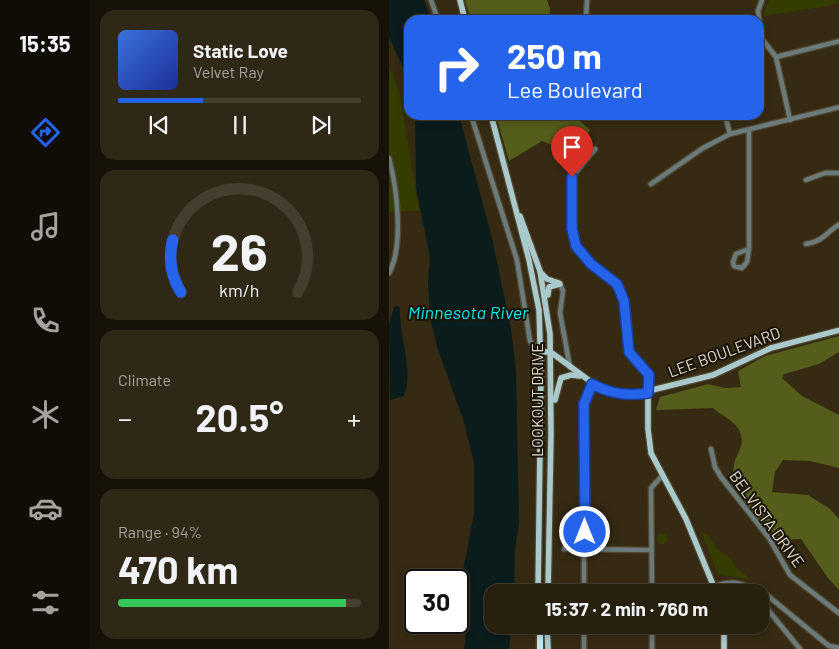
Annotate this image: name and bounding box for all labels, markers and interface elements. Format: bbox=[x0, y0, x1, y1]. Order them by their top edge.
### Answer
text: 15:35 bbox=[19, 30, 71, 56]
text: 250 m bbox=[507, 34, 602, 76]
icon: right bbox=[424, 35, 489, 100]
text: Static Love bbox=[193, 39, 288, 62]
text: Velvet Ray bbox=[193, 62, 264, 81]
text: Lee Boulevard bbox=[507, 76, 643, 102]
icon: previous bbox=[145, 111, 173, 139]
icon: pause bbox=[226, 111, 254, 139]
icon: next bbox=[307, 111, 335, 139]
icon: directions bbox=[28, 115, 63, 150]
pin bbox=[551, 126, 593, 177]
icon: arrive bbox=[558, 133, 586, 161]
icon: music bbox=[28, 209, 63, 244]
text: 26 bbox=[211, 219, 268, 281]
text: km/h bbox=[219, 279, 260, 301]
water label: Minnesota River bbox=[408, 301, 529, 323]
icon: phone bbox=[28, 303, 63, 338]
street label: LEE BOULEVARD bbox=[665, 322, 783, 381]
street label: LOOKOUT DRIVE bbox=[527, 343, 546, 457]
text: Climate bbox=[118, 370, 171, 389]
text: 20.5° bbox=[196, 394, 283, 440]
icon: climate bbox=[28, 397, 63, 432]
text: − bbox=[118, 401, 132, 435]
text: + bbox=[347, 401, 361, 435]
street label: BELVISTA DRIVE bbox=[726, 467, 809, 571]
icon: car bbox=[28, 491, 63, 526]
position arrow bbox=[558, 505, 610, 557]
text: Range · 94% bbox=[118, 522, 202, 541]
text: 470 km bbox=[118, 546, 238, 592]
speed limit sign: 30 bbox=[404, 569, 469, 634]
icon: filters bbox=[28, 585, 63, 620]
text: 15:37 · 2 min · 760 m bbox=[545, 597, 708, 620]

